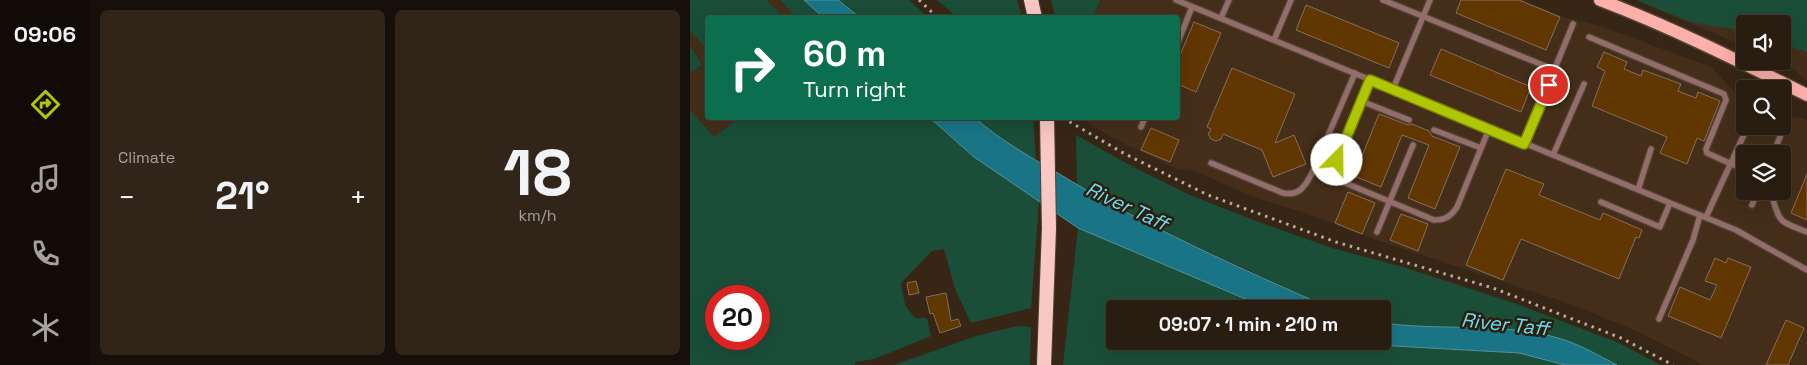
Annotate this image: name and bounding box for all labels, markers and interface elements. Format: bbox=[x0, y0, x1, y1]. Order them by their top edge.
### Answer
map controls bbox=[1736, 15, 1791, 200]
button: sound bbox=[1736, 15, 1791, 70]
text: 09:06 bbox=[14, 20, 76, 48]
text: 60 m bbox=[803, 32, 886, 76]
icon: right bbox=[720, 35, 785, 100]
pin bbox=[1528, 64, 1570, 106]
icon: arrive bbox=[1535, 71, 1563, 99]
text: Turn right bbox=[803, 75, 906, 103]
button: search bbox=[1736, 80, 1791, 135]
icon: directions bbox=[28, 87, 63, 122]
text: 18 bbox=[503, 131, 572, 214]
position arrow bbox=[1310, 133, 1362, 185]
button: layers bbox=[1736, 145, 1791, 200]
text: Climate bbox=[118, 147, 175, 168]
icon: music bbox=[28, 161, 63, 196]
text: 21° bbox=[215, 172, 270, 220]
water label: River Taff bbox=[1082, 176, 1175, 238]
text: − bbox=[118, 179, 135, 215]
text: + bbox=[350, 179, 367, 215]
text: km/h bbox=[518, 205, 557, 226]
icon: phone bbox=[28, 236, 63, 271]
speed limit sign: 20 bbox=[705, 285, 770, 350]
water label: River Taff bbox=[1460, 306, 1553, 342]
icon: climate bbox=[28, 310, 63, 345]
text: 09:07 · 1 min · 210 m bbox=[1159, 312, 1338, 337]

